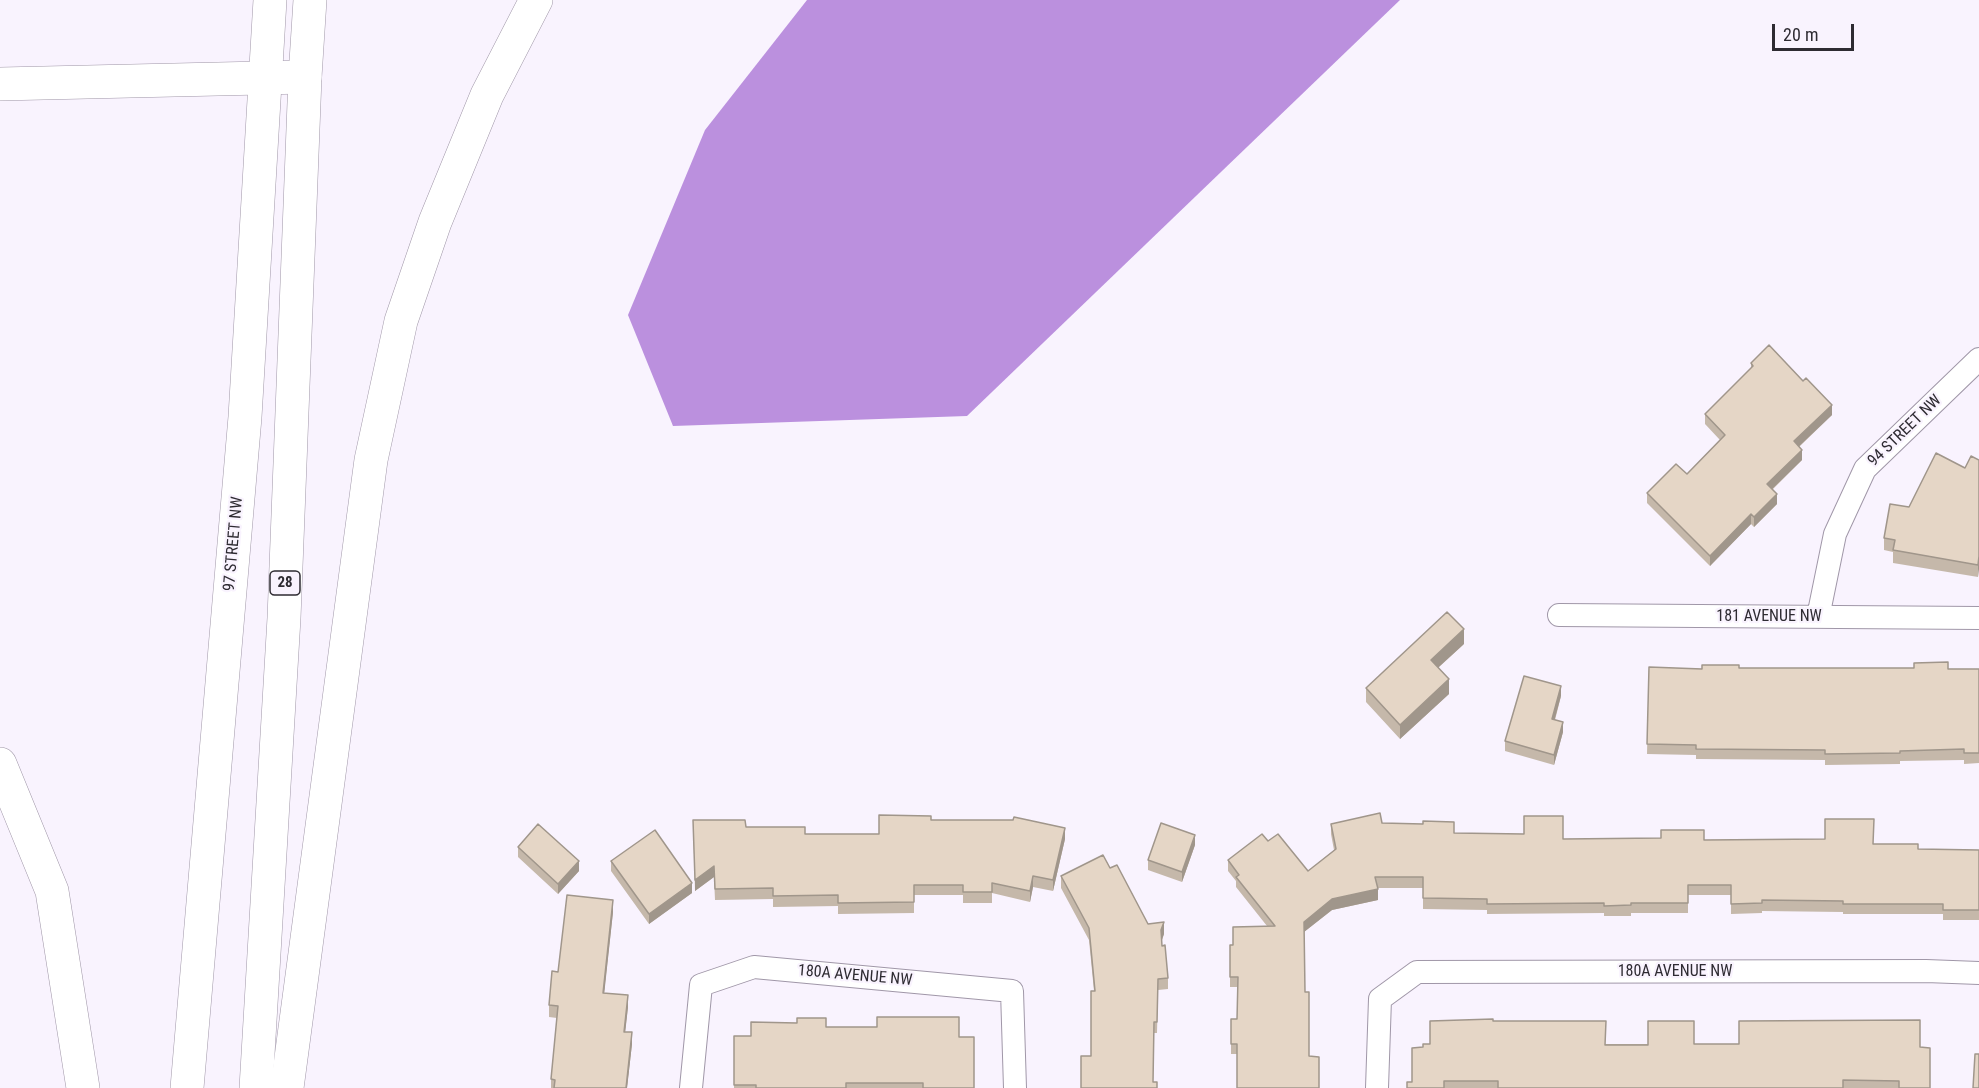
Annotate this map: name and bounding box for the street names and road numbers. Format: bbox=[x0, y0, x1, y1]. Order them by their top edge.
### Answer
street label: 94 STREET NW bbox=[1864, 391, 1946, 471]
street label: 97 STREET NW bbox=[220, 496, 248, 592]
road number: 28 bbox=[270, 571, 300, 595]
street label: 181 AVENUE NW bbox=[1716, 607, 1822, 627]
street label: 180A AVENUE NW bbox=[797, 961, 913, 991]
street label: 180A AVENUE NW bbox=[1618, 962, 1732, 982]

